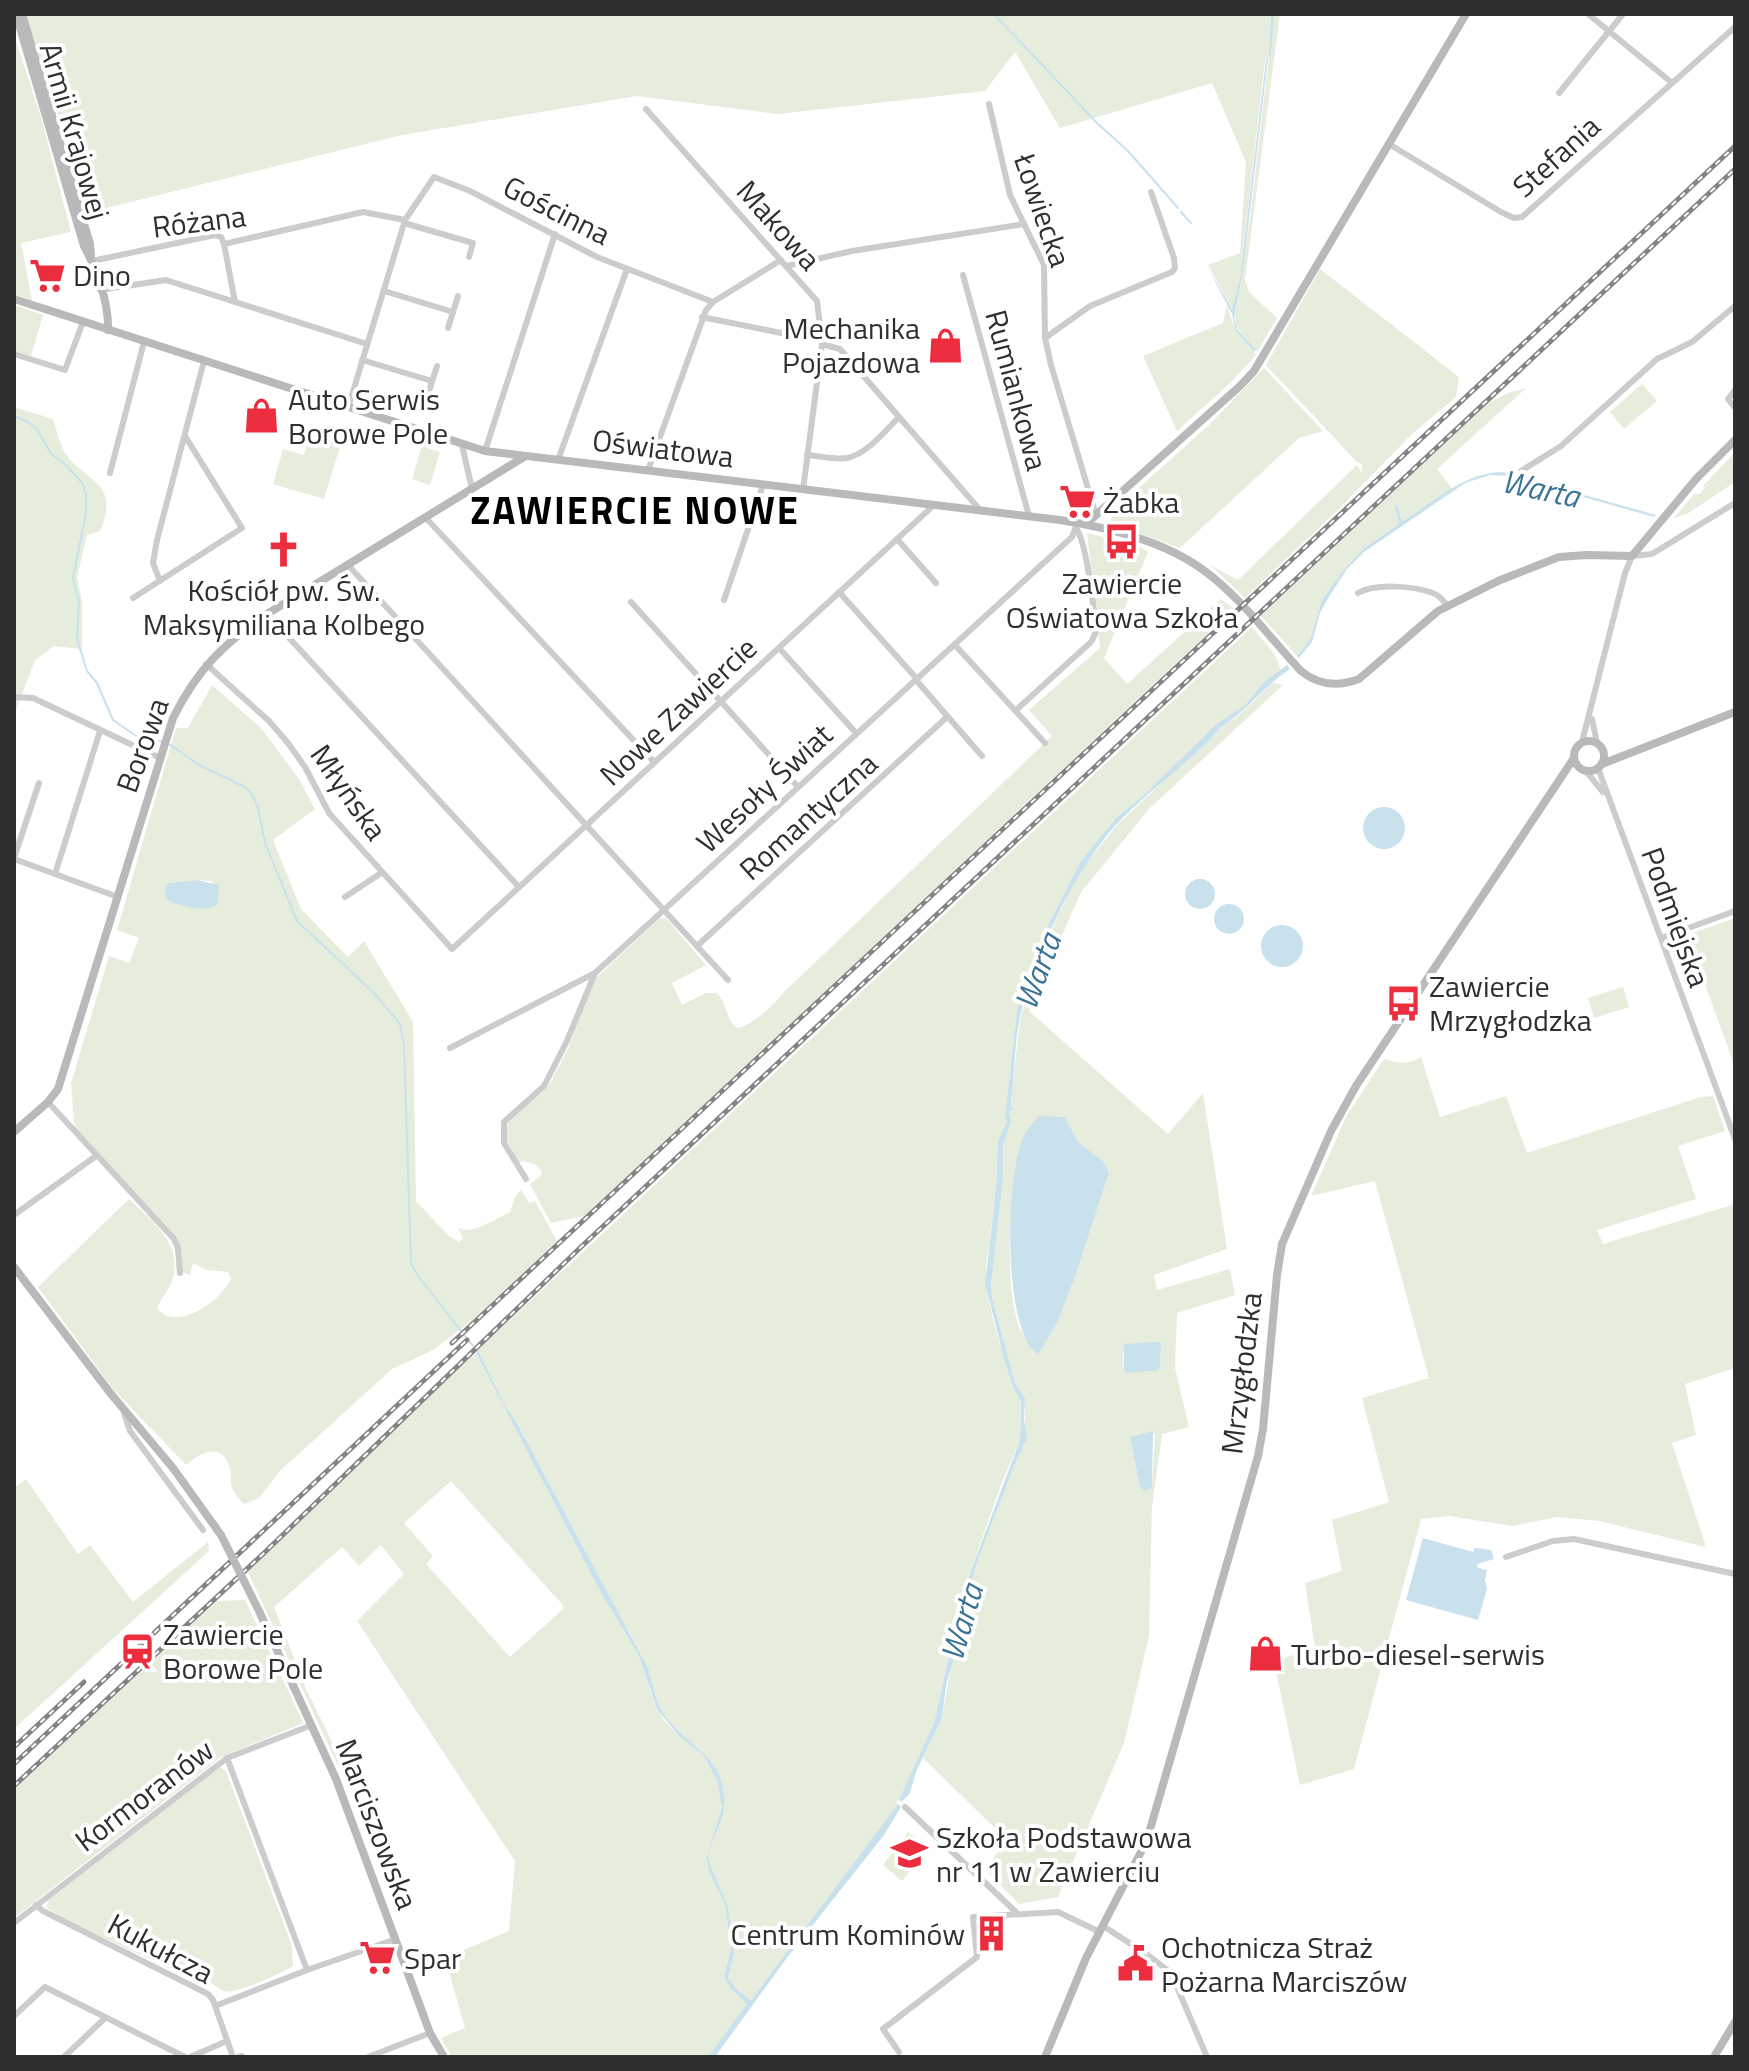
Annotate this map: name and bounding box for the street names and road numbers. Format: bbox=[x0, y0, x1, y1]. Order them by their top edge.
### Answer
street label: Armii Krajowej bbox=[28, 37, 122, 225]
street label: Stefania bbox=[1502, 104, 1610, 208]
street label: Łowiecka bbox=[1002, 146, 1084, 273]
street label: Gościnna bbox=[495, 163, 619, 257]
street label: Makowa bbox=[726, 170, 832, 280]
street label: Różana bbox=[150, 192, 248, 250]
street label: Rumiankowa bbox=[973, 305, 1061, 475]
street label: Oświatowa bbox=[590, 417, 736, 479]
street label: Nowe Zawiercie bbox=[589, 626, 767, 796]
street label: Borowa bbox=[104, 691, 180, 799]
street label: Wesoły Świat bbox=[685, 712, 843, 864]
street label: Młyńska bbox=[299, 734, 399, 850]
street label: Romantyczna bbox=[728, 741, 888, 891]
street label: Podmiejska bbox=[1629, 841, 1723, 993]
street label: Mrzygłodzka bbox=[1208, 1289, 1274, 1457]
street label: Kormoranów bbox=[65, 1727, 223, 1863]
street label: Marciszowska bbox=[323, 1732, 431, 1916]
street label: Kukułcza bbox=[100, 1901, 222, 1995]

